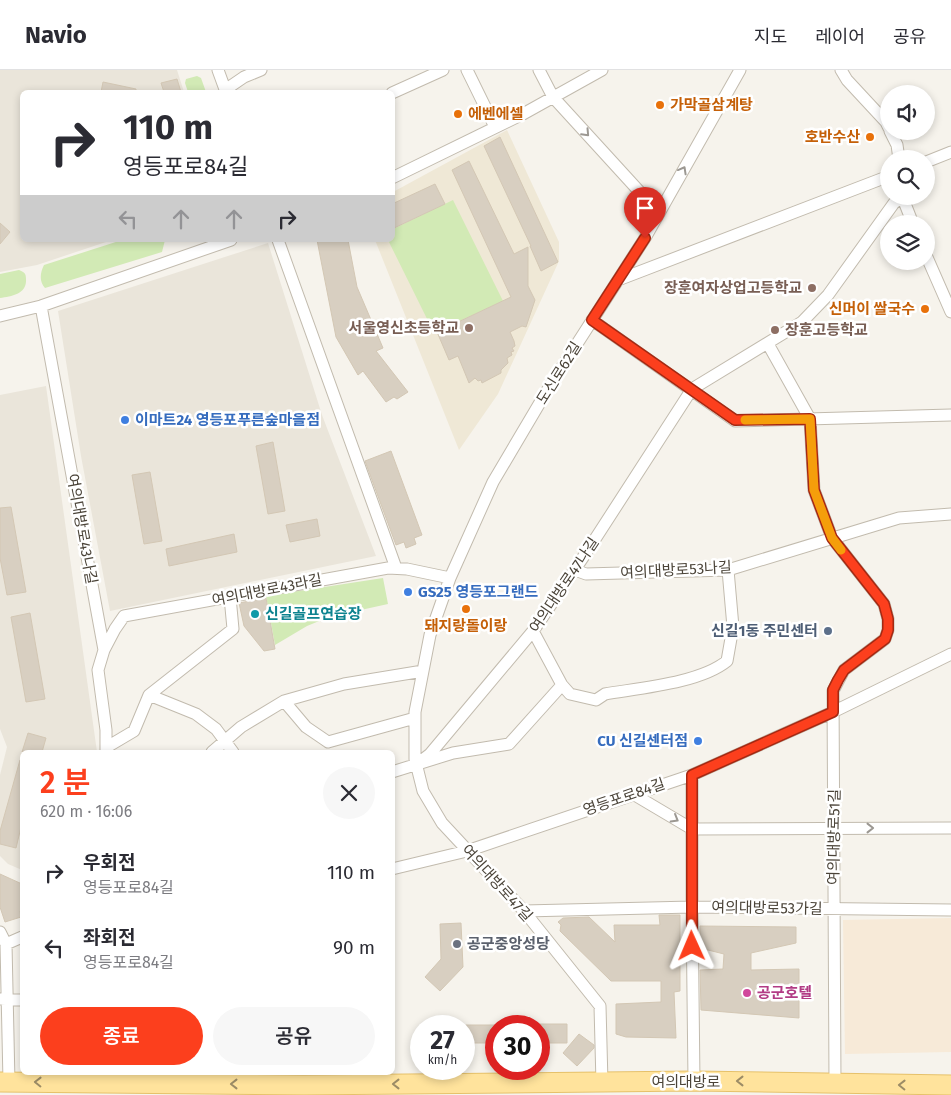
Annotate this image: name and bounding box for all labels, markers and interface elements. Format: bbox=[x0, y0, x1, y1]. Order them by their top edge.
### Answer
text: Navio bbox=[25, 21, 87, 49]
text: 지도 bbox=[754, 26, 787, 48]
text: 레이어 bbox=[815, 26, 865, 48]
text: 공유 bbox=[893, 26, 926, 48]
map controls bbox=[880, 85, 935, 270]
button: sound bbox=[880, 85, 935, 140]
place label: 가막골삼계탕 bbox=[670, 96, 753, 114]
marker: 가막골삼계탕 bbox=[654, 99, 666, 111]
place label: 에벤에셀 bbox=[468, 105, 523, 123]
text: 110 m bbox=[123, 106, 213, 148]
marker: 에벤에셀 bbox=[452, 108, 464, 120]
icon: right bbox=[40, 110, 105, 175]
one-way arrow bbox=[580, 128, 589, 137]
place label: 호반수산 bbox=[805, 128, 860, 146]
marker: 호반수산 bbox=[864, 131, 876, 143]
button: search bbox=[880, 150, 935, 205]
text: 영등포로84길 bbox=[123, 153, 248, 180]
one-way arrow bbox=[677, 167, 687, 176]
pin bbox=[624, 187, 666, 238]
icon: arrive bbox=[631, 194, 659, 222]
icon: left bbox=[114, 205, 142, 233]
icon: ahead bbox=[167, 205, 195, 233]
icon: ahead bbox=[220, 205, 248, 233]
icon: right bbox=[273, 205, 301, 233]
button: layers bbox=[880, 215, 935, 270]
place label: 장훈여자상업고등학교 bbox=[664, 279, 802, 297]
marker: 장훈여자상업고등학교 bbox=[806, 282, 818, 294]
place label: 신머이 쌀국수 bbox=[829, 300, 915, 318]
marker: 신머이 쌀국수 bbox=[919, 303, 931, 315]
place label: 서울영신초등학교 bbox=[349, 319, 459, 337]
place label: 장훈고등학교 bbox=[785, 321, 868, 339]
marker: 서울영신초등학교 bbox=[463, 322, 475, 334]
marker: 장훈고등학교 bbox=[769, 324, 781, 336]
street label: 도신로62길 bbox=[533, 338, 585, 408]
place label: 이마트24 영등포푸른숲마을점 bbox=[135, 411, 320, 429]
marker: 이마트24 영등포푸른숲마을점 bbox=[119, 414, 131, 426]
street label: 여의대방로43나길 bbox=[63, 472, 101, 586]
street label: 여의대방로47나길 bbox=[526, 534, 602, 636]
street label: 여의대방로53나길 bbox=[620, 558, 732, 582]
street label: 여의대방로43라길 bbox=[210, 570, 324, 610]
place label: GS25 영등포그랜드 bbox=[418, 583, 538, 601]
marker: GS25 영등포그랜드 bbox=[402, 586, 414, 598]
marker: 돼지랑돌이랑 bbox=[460, 603, 472, 615]
place label: 신길골프연습장 bbox=[265, 605, 362, 623]
marker: 신길골프연습장 bbox=[249, 608, 261, 620]
place label: 돼지랑돌이랑 bbox=[425, 617, 508, 635]
place label: 신길1동 주민센터 bbox=[711, 622, 818, 640]
marker: 신길1동 주민센터 bbox=[822, 625, 834, 637]
place label: CU 신길센터점 bbox=[597, 732, 688, 750]
marker: CU 신길센터점 bbox=[692, 735, 704, 747]
text: 2 분 bbox=[40, 765, 90, 801]
button: close bbox=[323, 767, 375, 819]
street label: 영등포로84길 bbox=[581, 775, 667, 819]
street label: 여의대방로51길 bbox=[824, 789, 844, 885]
text: 620 m · 16:06 bbox=[40, 802, 132, 821]
one-way arrow bbox=[670, 812, 679, 822]
one-way arrow bbox=[866, 823, 874, 833]
street label: 여의대방로47길 bbox=[458, 841, 536, 925]
text: 우회전 bbox=[83, 851, 135, 874]
icon: right bbox=[40, 859, 68, 887]
text: 110 m bbox=[327, 861, 375, 884]
text: 영등포로84길 bbox=[83, 878, 174, 897]
street label: 여의대방로53가길 bbox=[711, 898, 823, 918]
position arrow bbox=[665, 919, 717, 971]
text: 좌회전 bbox=[83, 926, 135, 949]
icon: left bbox=[40, 934, 68, 962]
place label: 공군중앙성당 bbox=[467, 935, 550, 953]
text: 90 m bbox=[333, 936, 375, 959]
marker: 공군중앙성당 bbox=[451, 938, 463, 950]
text: 영등포로84길 bbox=[83, 953, 174, 972]
place label: 공군호텔 bbox=[757, 984, 812, 1002]
marker: 공군호텔 bbox=[741, 987, 753, 999]
button: 종료 bbox=[40, 1007, 203, 1065]
button: 공유 bbox=[213, 1007, 375, 1065]
speed limit sign: 30 bbox=[485, 1015, 550, 1080]
text: 27 bbox=[430, 1026, 455, 1056]
text: km/h bbox=[428, 1053, 457, 1067]
street label: 여의대방로 bbox=[651, 1073, 721, 1091]
one-way arrow bbox=[736, 1076, 744, 1087]
one-way arrow bbox=[34, 1077, 42, 1088]
one-way arrow bbox=[229, 1079, 237, 1089]
one-way arrow bbox=[392, 1079, 400, 1089]
one-way arrow bbox=[898, 1080, 906, 1090]

